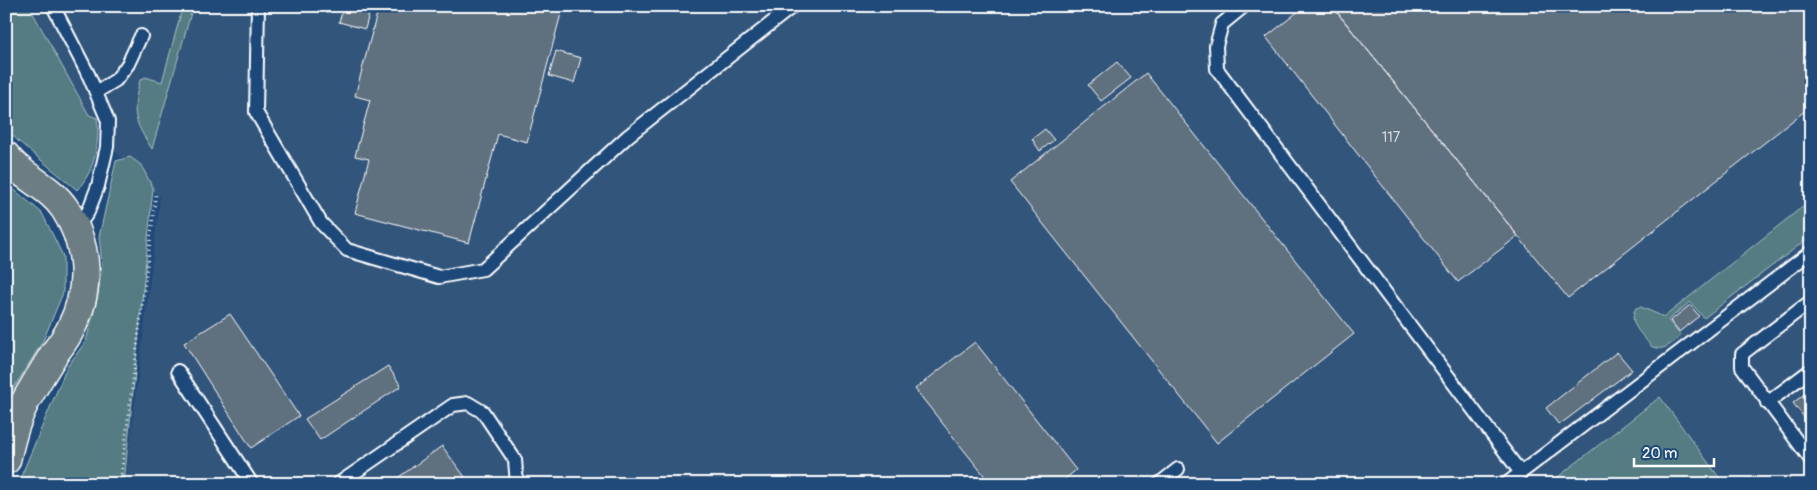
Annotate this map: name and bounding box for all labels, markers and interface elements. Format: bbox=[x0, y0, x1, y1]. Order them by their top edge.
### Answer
house number: 117 bbox=[1382, 129, 1401, 146]
scale bar bbox=[1634, 435, 1714, 467]
text: 20 m bbox=[1642, 444, 1677, 463]

